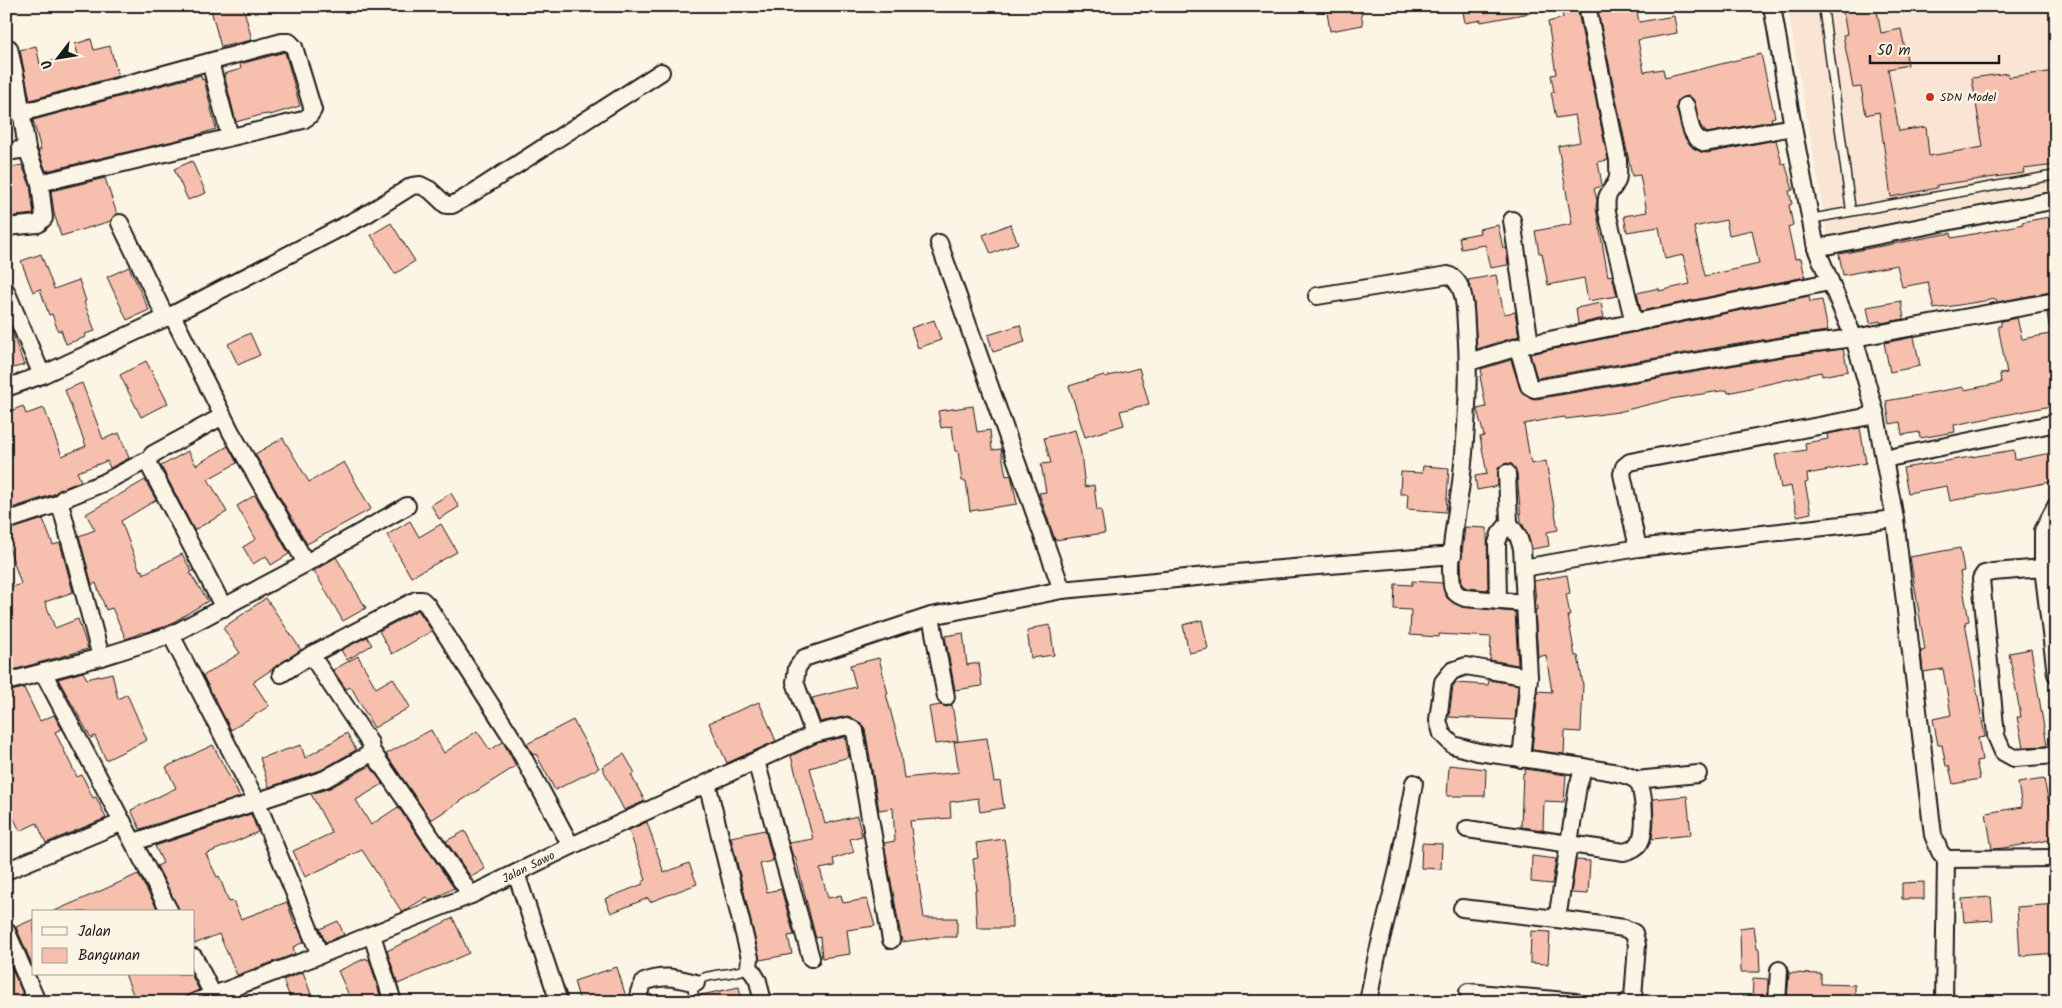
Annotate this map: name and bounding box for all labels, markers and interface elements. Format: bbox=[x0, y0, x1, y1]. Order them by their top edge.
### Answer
north arrow bbox=[32, 32, 82, 82]
scale bar bbox=[1870, 32, 1998, 64]
text: 50 m bbox=[1877, 39, 1911, 63]
text: U bbox=[36, 54, 59, 73]
place label: SDN Model bbox=[1940, 88, 1996, 107]
marker: SDN Model bbox=[1924, 91, 1936, 103]
street label: Jalan Sawo bbox=[499, 846, 558, 888]
legend bbox=[32, 910, 195, 976]
text: Jalan bbox=[78, 920, 111, 944]
text: Bangunan bbox=[78, 944, 140, 968]

